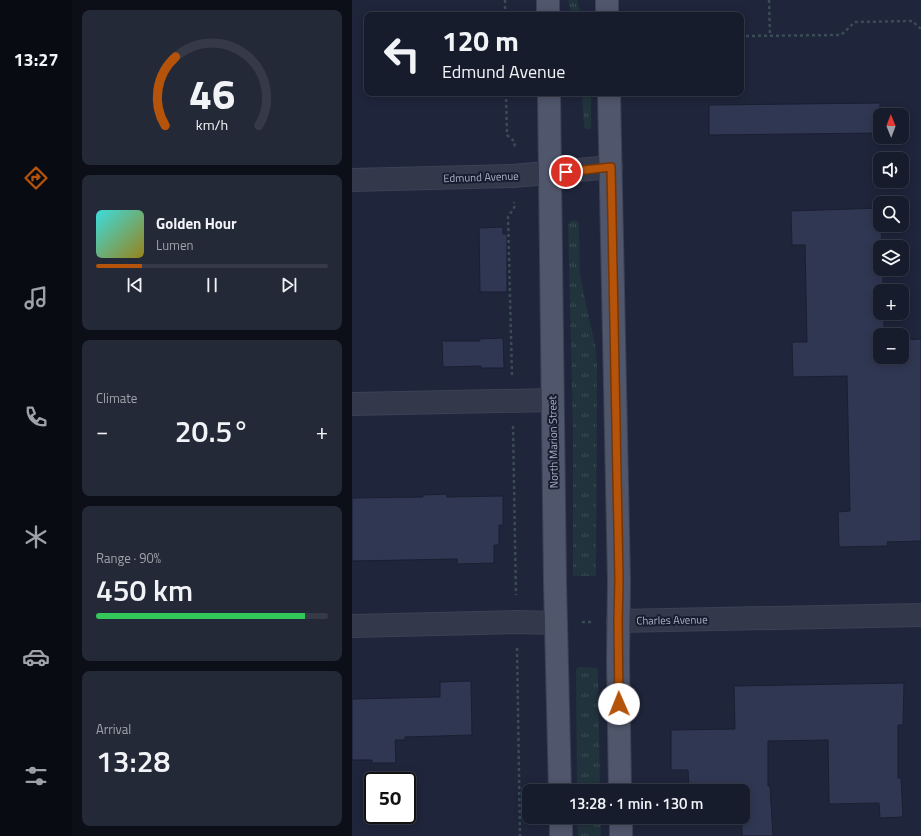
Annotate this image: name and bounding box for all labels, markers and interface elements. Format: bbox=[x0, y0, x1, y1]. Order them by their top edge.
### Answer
text: 120 m bbox=[442, 19, 519, 62]
icon: left bbox=[376, 28, 428, 80]
text: 13:27 bbox=[14, 46, 58, 73]
text: Edmund Avenue bbox=[442, 58, 565, 85]
text: 46 bbox=[189, 61, 235, 124]
north arrow bbox=[873, 108, 909, 144]
map controls bbox=[873, 108, 909, 364]
text: km/h bbox=[196, 113, 228, 135]
button: sound bbox=[873, 152, 909, 188]
pin bbox=[549, 155, 583, 189]
icon: arrive bbox=[555, 161, 577, 183]
icon: directions bbox=[22, 164, 50, 192]
street label: Edmund Avenue bbox=[443, 168, 519, 186]
button: search bbox=[873, 196, 909, 232]
text: Golden Hour bbox=[156, 212, 237, 235]
text: Lumen bbox=[156, 235, 193, 255]
button: layers bbox=[873, 240, 909, 276]
icon: previous bbox=[124, 274, 146, 296]
icon: pause bbox=[201, 274, 223, 296]
icon: next bbox=[278, 274, 300, 296]
icon: music bbox=[22, 284, 50, 312]
button: + bbox=[873, 284, 909, 320]
button: − bbox=[873, 328, 909, 364]
text: Climate bbox=[96, 388, 137, 408]
street label: North Marion Street bbox=[544, 395, 562, 488]
icon: phone bbox=[22, 403, 50, 431]
text: 20.5° bbox=[175, 408, 249, 454]
text: − bbox=[96, 414, 108, 448]
text: + bbox=[316, 414, 328, 448]
icon: climate bbox=[22, 523, 50, 551]
text: Range · 90% bbox=[96, 548, 161, 568]
text: 450 km bbox=[96, 567, 193, 613]
street label: Charles Avenue bbox=[636, 611, 708, 629]
icon: car bbox=[22, 643, 50, 671]
position arrow bbox=[598, 683, 640, 725]
text: Arrival bbox=[96, 719, 131, 739]
text: 13:28 bbox=[96, 738, 170, 784]
icon: filters bbox=[22, 762, 50, 790]
speed limit sign: 50 bbox=[364, 772, 416, 824]
text: 13:28 · 1 min · 130 m bbox=[569, 792, 703, 815]

